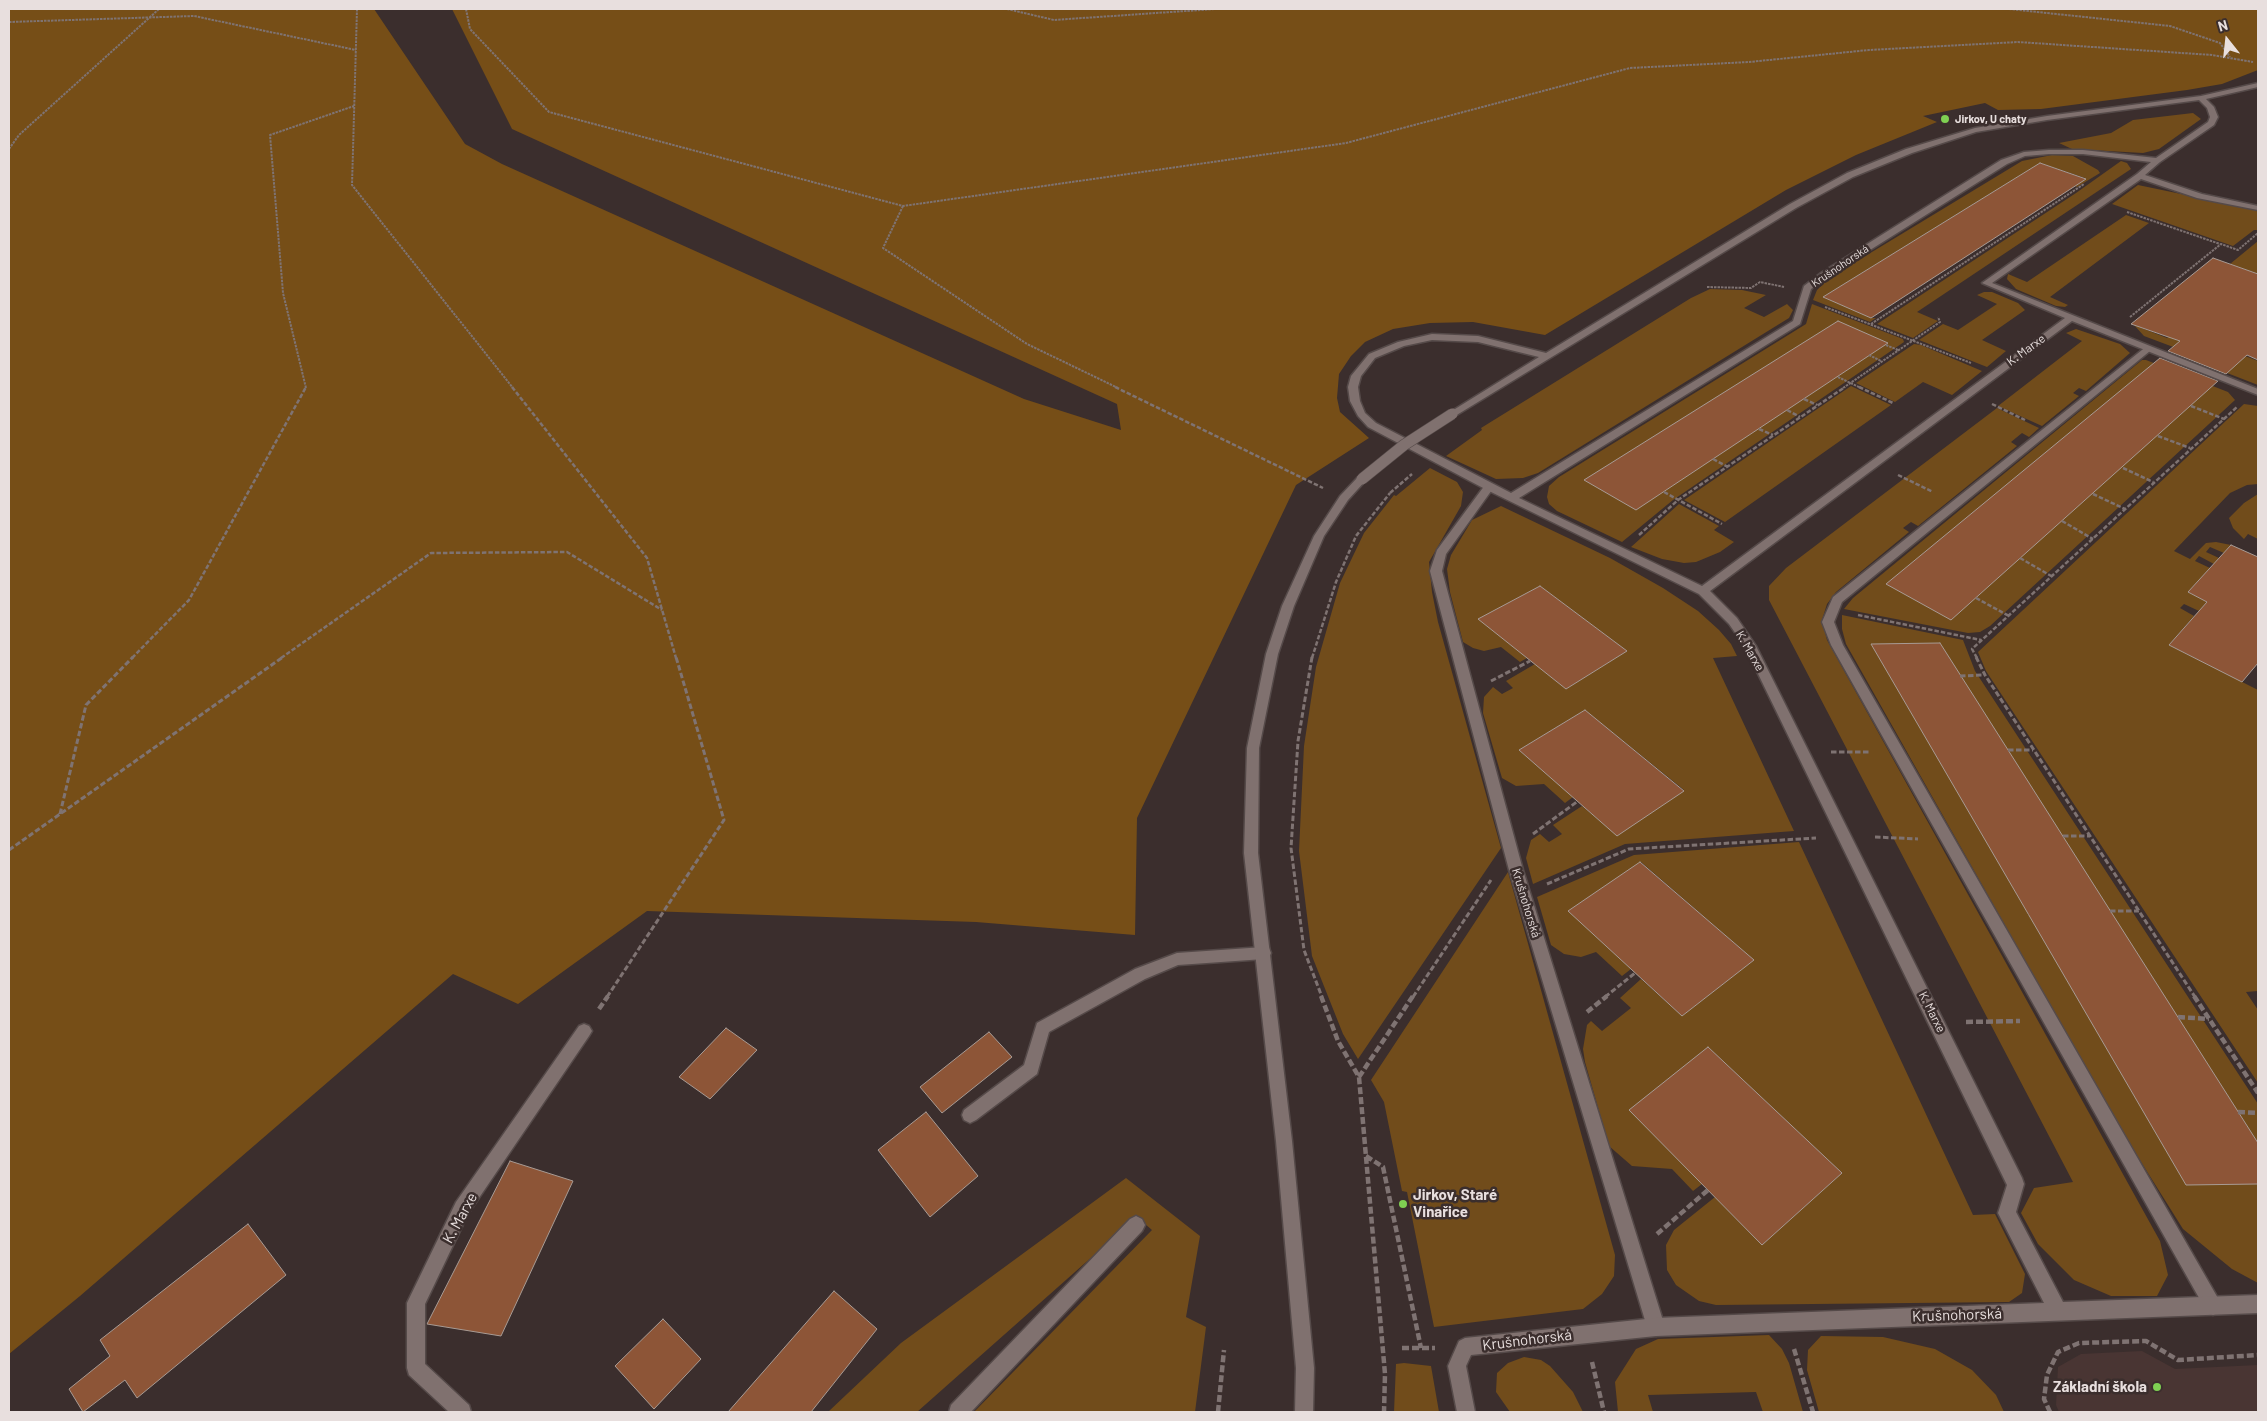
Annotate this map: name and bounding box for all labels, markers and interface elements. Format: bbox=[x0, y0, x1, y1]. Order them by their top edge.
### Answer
north arrow bbox=[2202, 15, 2252, 65]
text: N bbox=[2216, 16, 2230, 35]
place label: Jirkov, U chaty bbox=[1955, 112, 2026, 126]
marker: Jirkov, U chaty bbox=[1939, 113, 1951, 125]
street label: Krušnohorská bbox=[1809, 242, 1871, 290]
street label: K. Marxe bbox=[2004, 331, 2048, 369]
street label: K. Marxe bbox=[1733, 628, 1767, 674]
street label: Krušnohorská bbox=[1509, 867, 1543, 939]
street label: K. Marxe bbox=[1916, 989, 1948, 1035]
place label: Jirkov, Staré Vinařice bbox=[1413, 1186, 1497, 1221]
street label: K. Marxe bbox=[439, 1190, 481, 1246]
marker: Jirkov, Staré Vinařice bbox=[1397, 1198, 1409, 1210]
street label: Krušnohorská bbox=[1912, 1304, 2002, 1326]
street label: Krušnohorská bbox=[1481, 1326, 1573, 1354]
place label: Základní škola bbox=[2053, 1378, 2147, 1396]
marker: Základní škola bbox=[2151, 1381, 2163, 1393]

